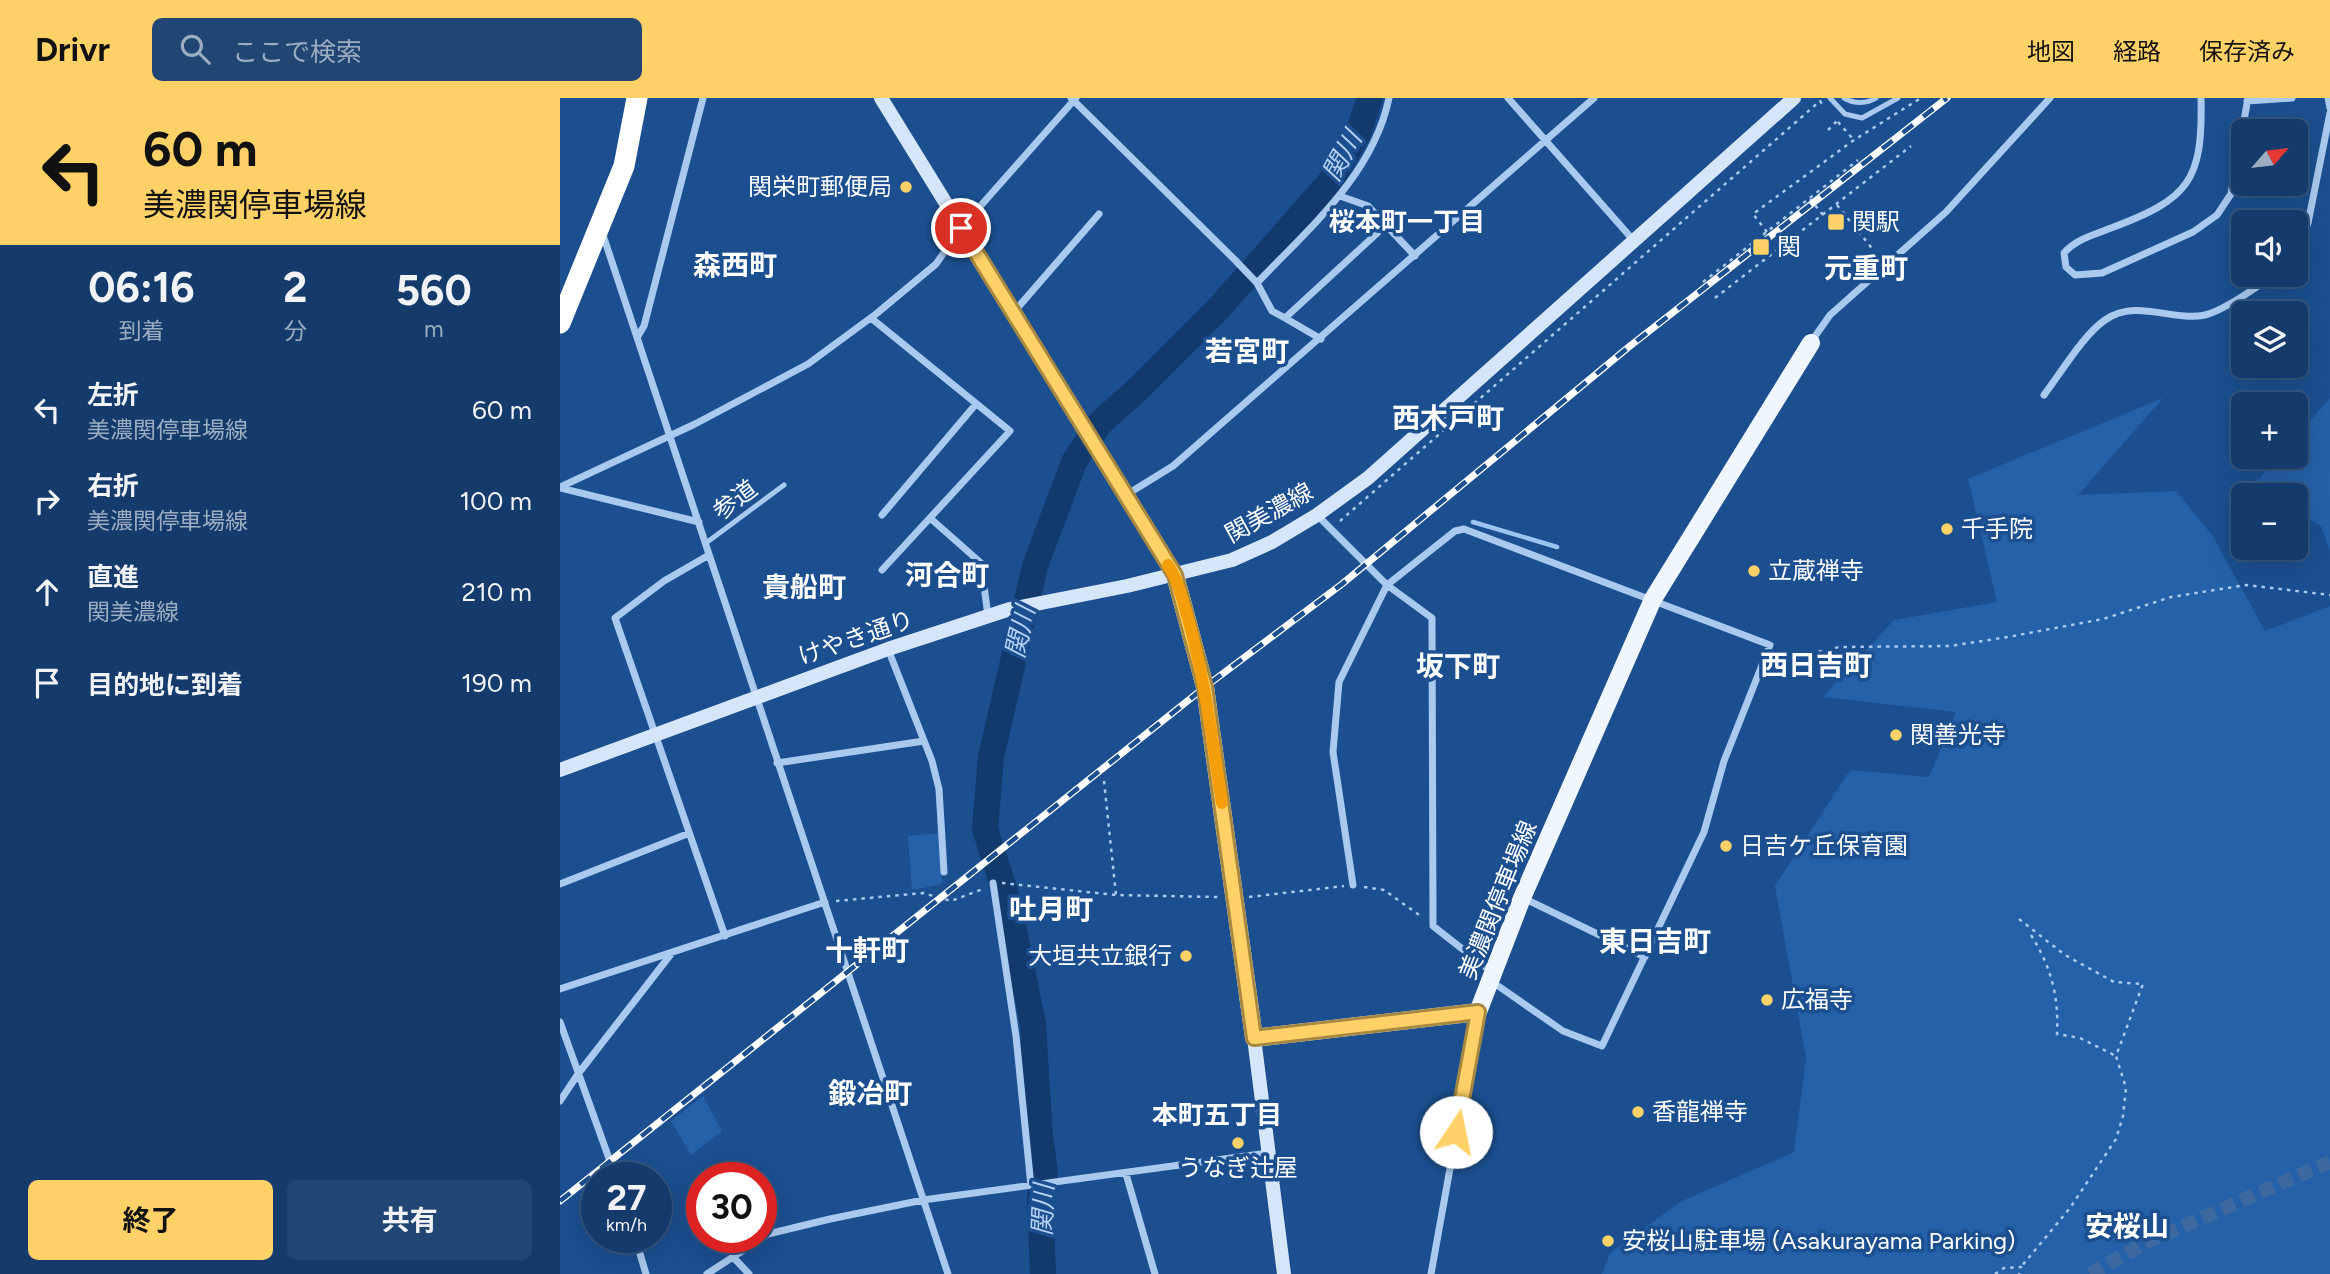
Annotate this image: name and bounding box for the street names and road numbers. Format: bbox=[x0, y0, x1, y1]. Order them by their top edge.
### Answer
street label: 参道 bbox=[707, 474, 763, 526]
street label: 関美濃線 bbox=[1220, 477, 1318, 549]
street label: けやき通り bbox=[794, 604, 917, 671]
street label: 美濃関停車場線 bbox=[1453, 816, 1542, 983]

